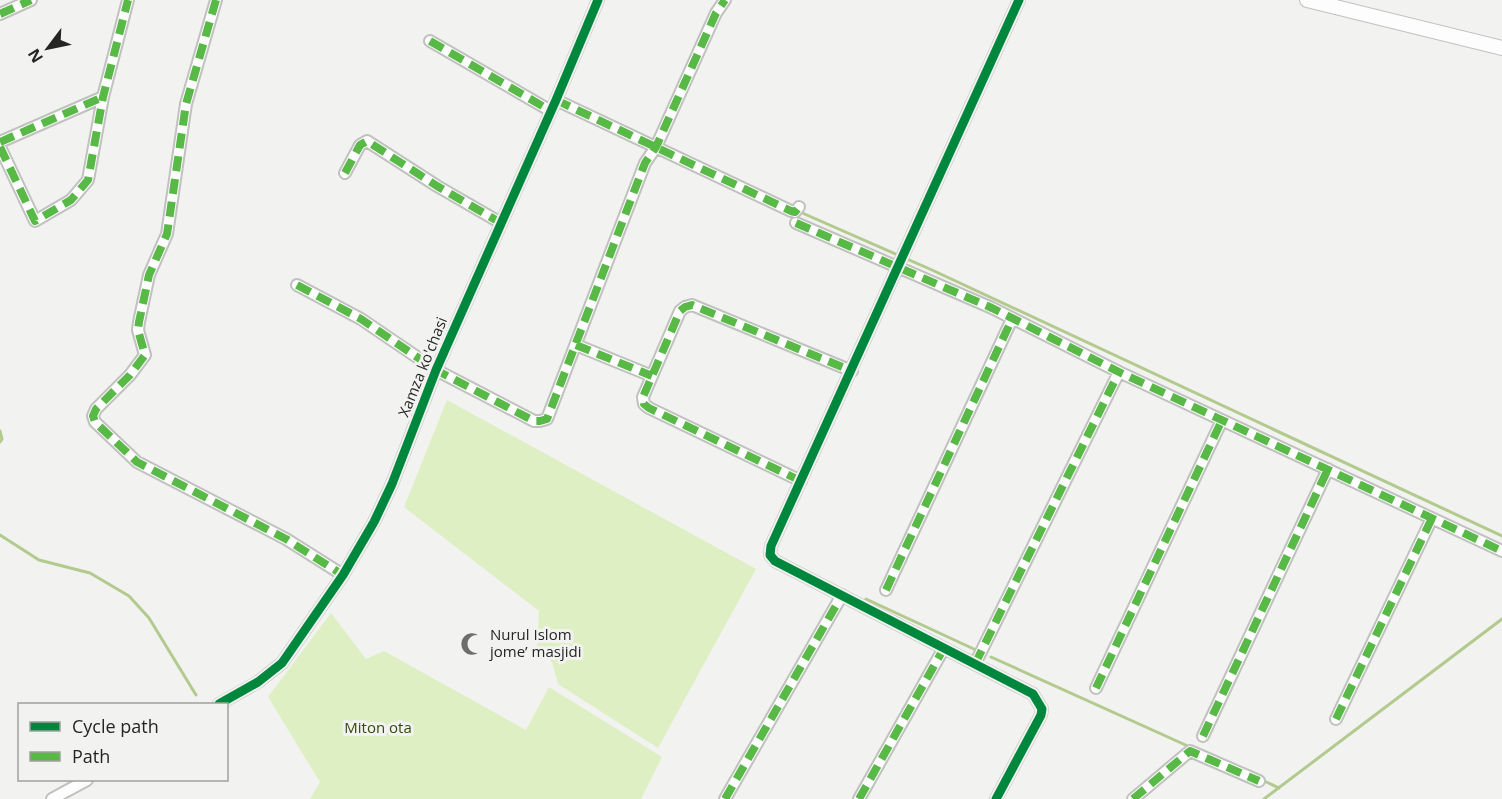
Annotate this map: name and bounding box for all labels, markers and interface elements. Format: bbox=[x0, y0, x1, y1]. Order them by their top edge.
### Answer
north arrow bbox=[18, 18, 78, 78]
text: N bbox=[23, 45, 48, 67]
street label: Xamza ko'chasi bbox=[393, 314, 451, 420]
place label: Nurul Islom jome’ masjidi bbox=[489, 624, 581, 661]
mosque icon: Nurul Islom jome’ masjidi bbox=[459, 631, 485, 657]
legend bbox=[18, 703, 228, 781]
text: Cycle path bbox=[72, 714, 159, 738]
park label: Miton ota bbox=[344, 717, 412, 737]
text: Path bbox=[72, 744, 110, 768]

